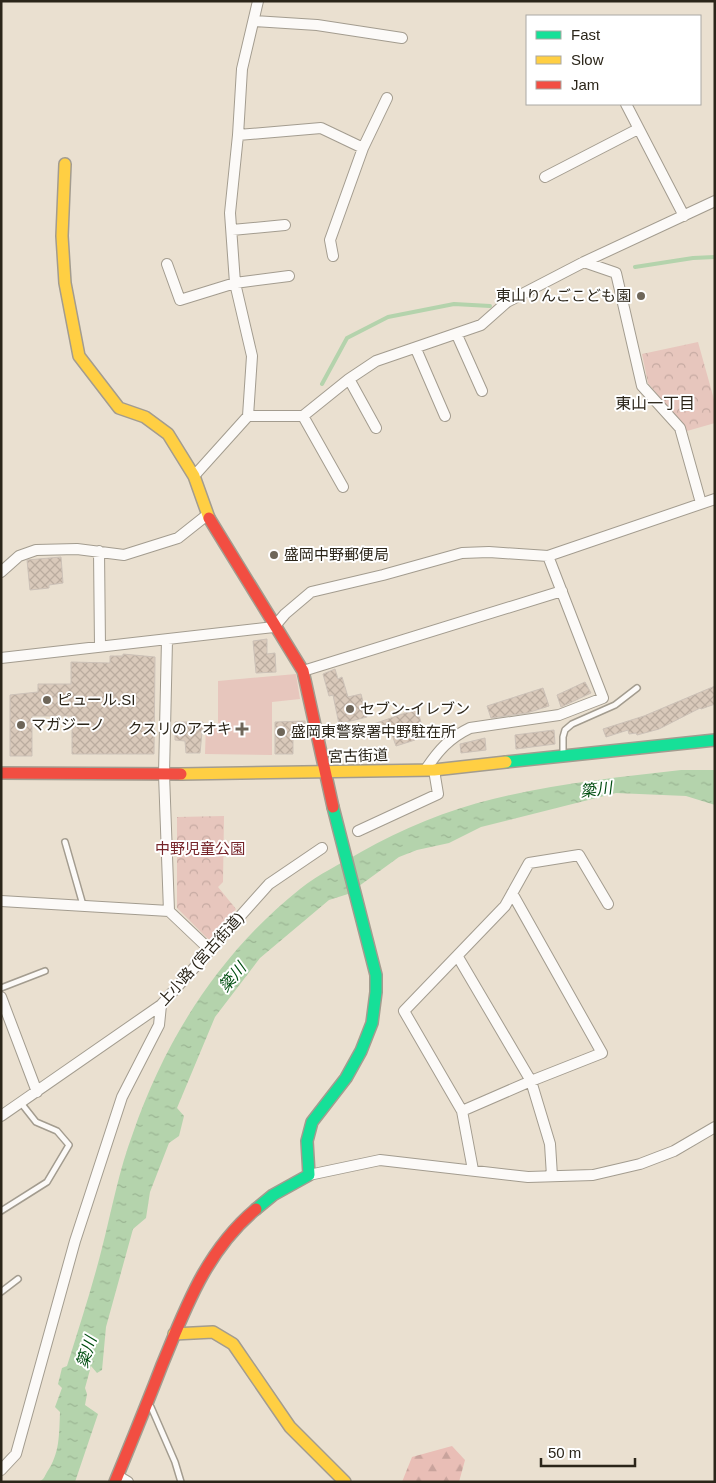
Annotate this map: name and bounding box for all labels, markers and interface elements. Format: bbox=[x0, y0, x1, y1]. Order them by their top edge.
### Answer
legend bbox=[526, 15, 701, 105]
text: Fast bbox=[571, 26, 601, 43]
text: Slow bbox=[571, 51, 604, 68]
text: Jam bbox=[571, 76, 599, 93]
place label: 東山りんごこども園 bbox=[496, 287, 631, 304]
marker: 東山りんごこども園 bbox=[635, 290, 647, 302]
district label: 東山一丁目 bbox=[615, 395, 695, 412]
place label: 盛岡中野郵便局 bbox=[284, 546, 389, 563]
marker: 盛岡中野郵便局 bbox=[268, 549, 280, 561]
place label: ピュール.SI bbox=[57, 691, 135, 708]
marker: ピュール.SI bbox=[41, 694, 53, 706]
place label: セブン-イレブン bbox=[360, 700, 470, 717]
marker: セブン-イレブン bbox=[344, 703, 356, 715]
place label: マガジーノ bbox=[31, 716, 105, 733]
marker: マガジーノ bbox=[15, 719, 27, 731]
place label: クスリのアオキ bbox=[127, 720, 232, 737]
marker: クスリのアオキ bbox=[236, 723, 248, 735]
place label: 盛岡東警察署中野駐在所 bbox=[291, 723, 456, 740]
marker: 盛岡東警察署中野駐在所 bbox=[275, 726, 287, 738]
street label: 宮古街道 bbox=[328, 746, 388, 765]
water label: 簗川 bbox=[579, 779, 615, 800]
park label: 中野児童公園 bbox=[155, 840, 245, 857]
street label: 上小路 (宮古街道) bbox=[154, 909, 247, 1009]
water label: 簗川 bbox=[216, 958, 250, 995]
water label: 簗川 bbox=[74, 1332, 100, 1370]
scale bar bbox=[541, 1436, 635, 1468]
text: 50 m bbox=[548, 1444, 581, 1461]

